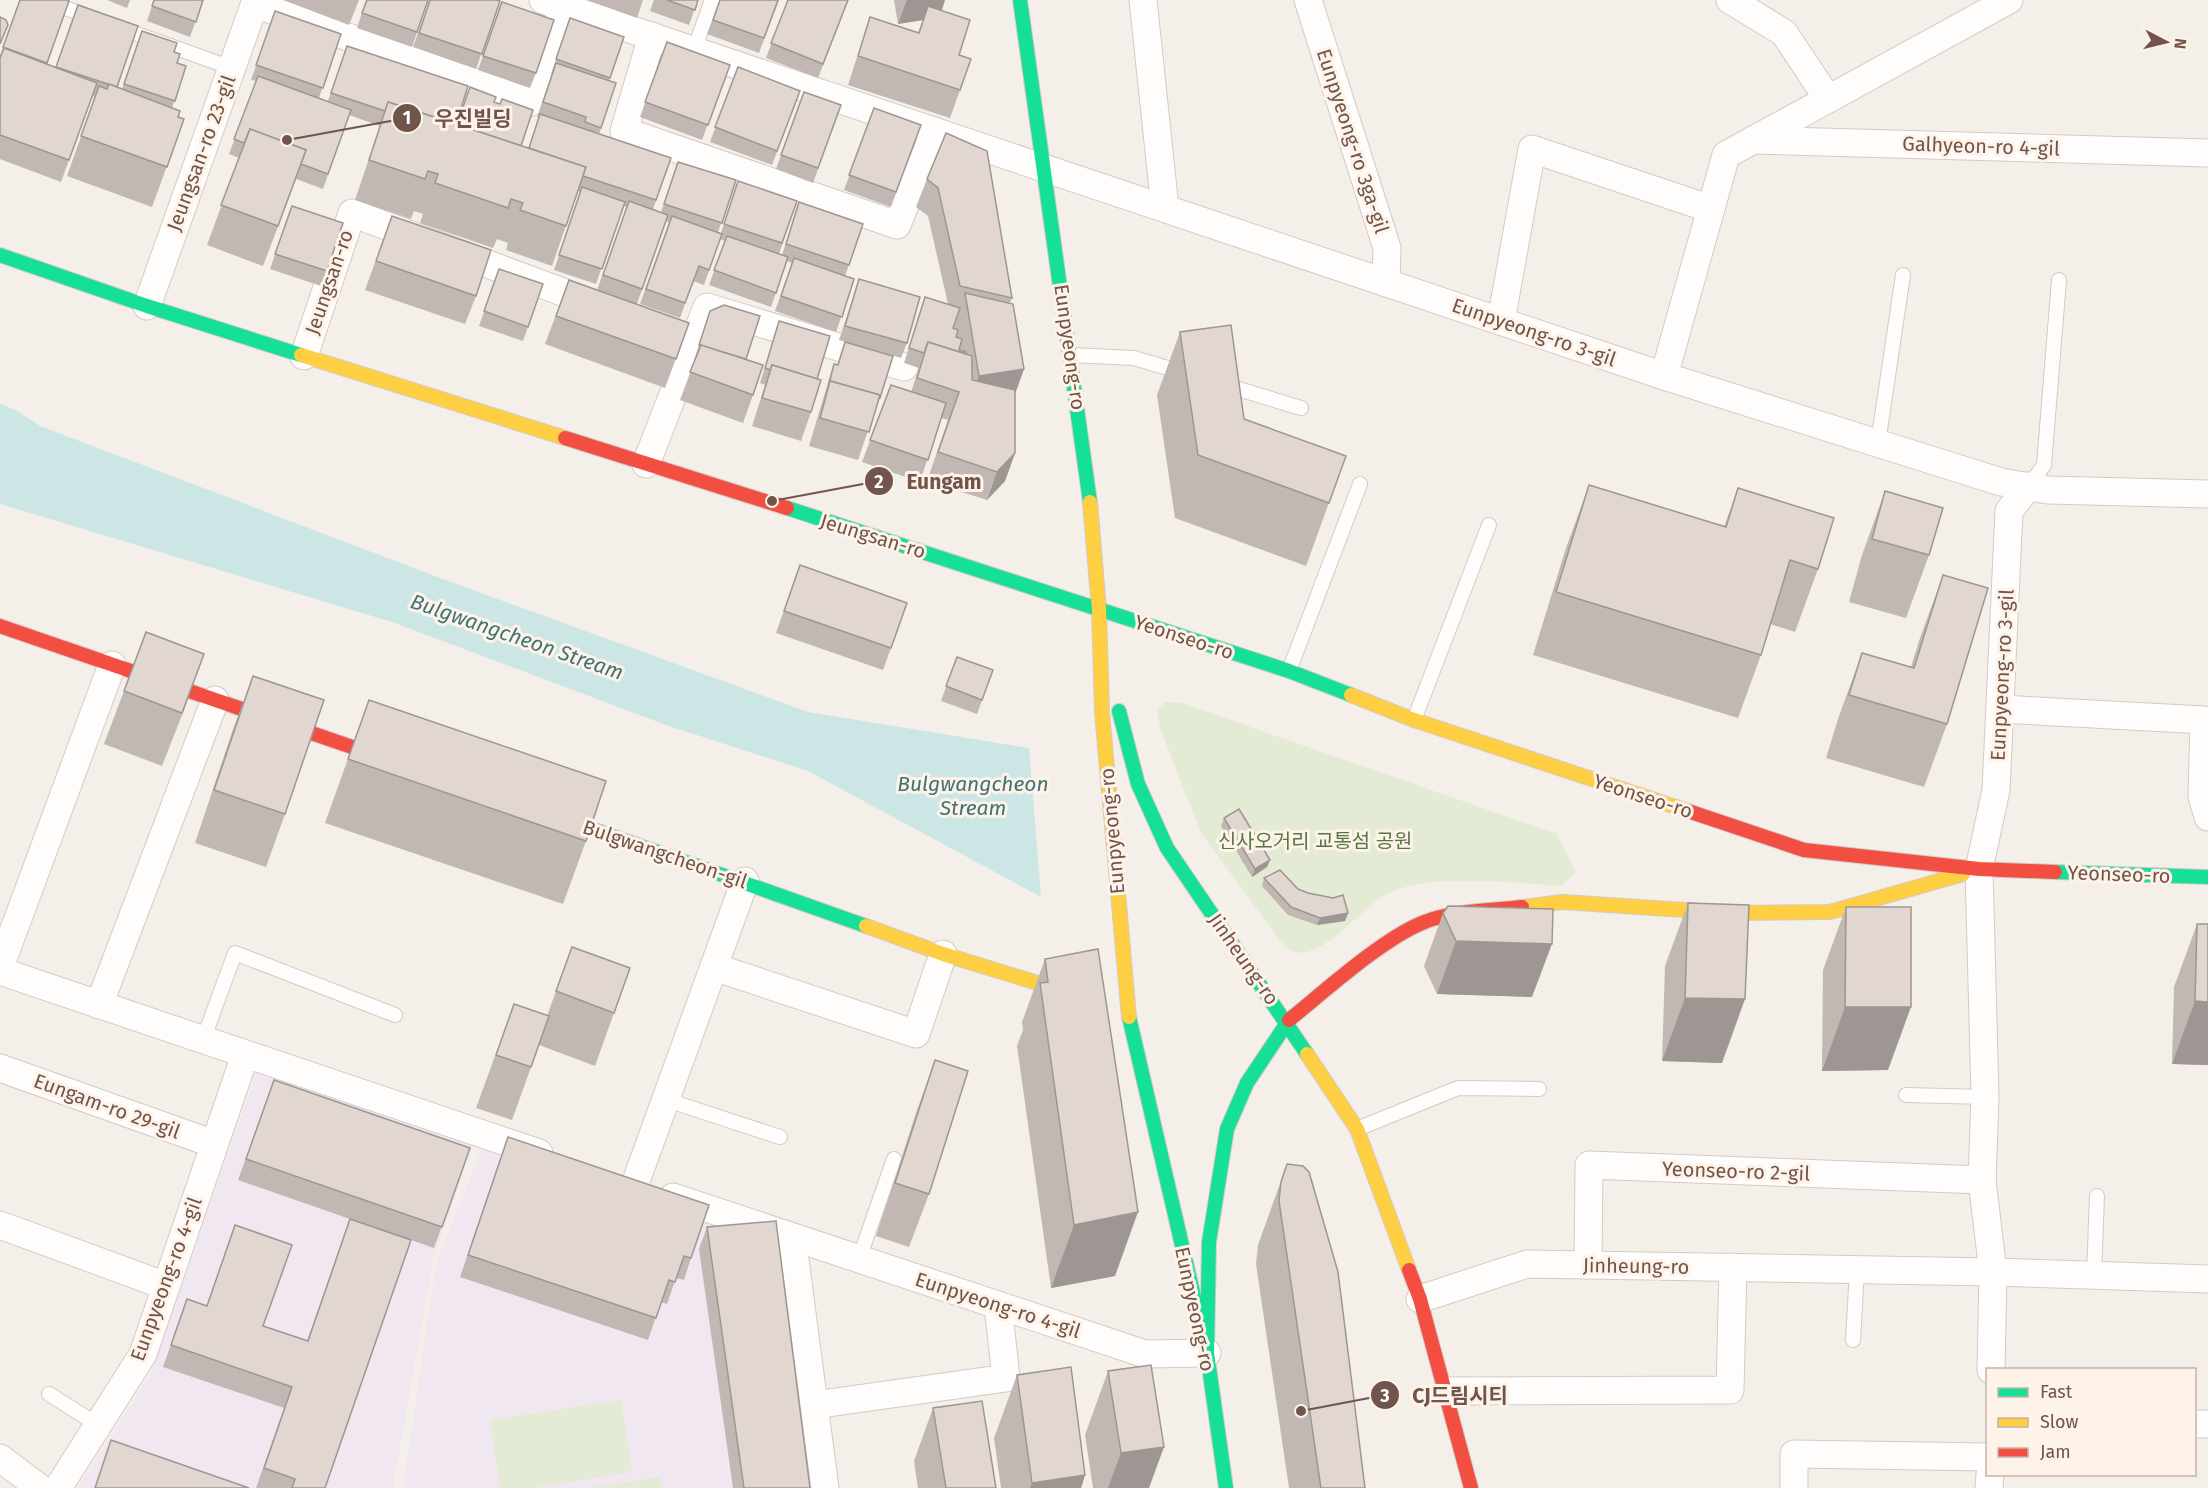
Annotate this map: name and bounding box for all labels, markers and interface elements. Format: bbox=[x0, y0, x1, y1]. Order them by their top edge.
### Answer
north arrow bbox=[2136, 12, 2196, 72]
text: N bbox=[2170, 37, 2190, 50]
street label: Eunpyeong-ro 3ga-gil bbox=[1312, 46, 1394, 236]
street label: Jeungsan-ro 23-gil bbox=[162, 72, 240, 234]
callout: 우진빌딩 bbox=[392, 99, 524, 138]
text: 우진빌딩 bbox=[434, 106, 512, 132]
text: 1 bbox=[403, 107, 411, 129]
street label: Galhyeon-ro 4-gil bbox=[1902, 131, 2060, 161]
street label: Jeungsan-ro bbox=[300, 226, 358, 338]
street label: Eunpyeong-ro bbox=[1049, 283, 1091, 411]
street label: Eunpyeong-ro 3-gil bbox=[1449, 293, 1619, 371]
callout: Eungam bbox=[864, 462, 994, 501]
text: Eungam bbox=[906, 469, 982, 495]
text: 2 bbox=[874, 471, 884, 493]
street label: Jeungsan-ro bbox=[817, 509, 929, 563]
water label: Bulgwangcheon Stream bbox=[407, 588, 627, 686]
street label: Eunpyeong-ro 3-gil bbox=[1986, 588, 2018, 761]
street label: Yeonseo-ro bbox=[1131, 610, 1237, 664]
street label: Eunpyeong-ro bbox=[1095, 767, 1129, 895]
street label: Yeonseo-ro bbox=[1590, 769, 1696, 823]
water label: Bulgwangcheon Stream bbox=[897, 771, 1049, 821]
street label: Bulgwangcheon-gil bbox=[580, 815, 751, 893]
park label: 신사오거리 교통섬 공원 bbox=[1218, 829, 1412, 853]
street label: Yeonseo-ro bbox=[2067, 860, 2171, 888]
street label: Jinheung-ro bbox=[1204, 908, 1284, 1010]
street label: Eungam-ro 29-gil bbox=[30, 1068, 184, 1144]
street label: Yeonseo-ro 2-gil bbox=[1662, 1156, 1811, 1186]
street label: Eunpyeong-ro 4-gil bbox=[125, 1194, 207, 1364]
street label: Eunpyeong-ro bbox=[1170, 1245, 1220, 1373]
street label: Jinheung-ro bbox=[1583, 1253, 1689, 1279]
street label: Eunpyeong-ro 4-gil bbox=[912, 1267, 1084, 1343]
legend bbox=[1986, 1368, 2196, 1476]
callout: CJ드림시티 bbox=[1370, 1376, 1520, 1415]
text: Fast bbox=[2040, 1381, 2073, 1403]
text: CJ드림시티 bbox=[1412, 1383, 1508, 1409]
text: 3 bbox=[1379, 1385, 1390, 1407]
text: Slow bbox=[2040, 1411, 2079, 1433]
text: Jam bbox=[2040, 1441, 2071, 1463]

